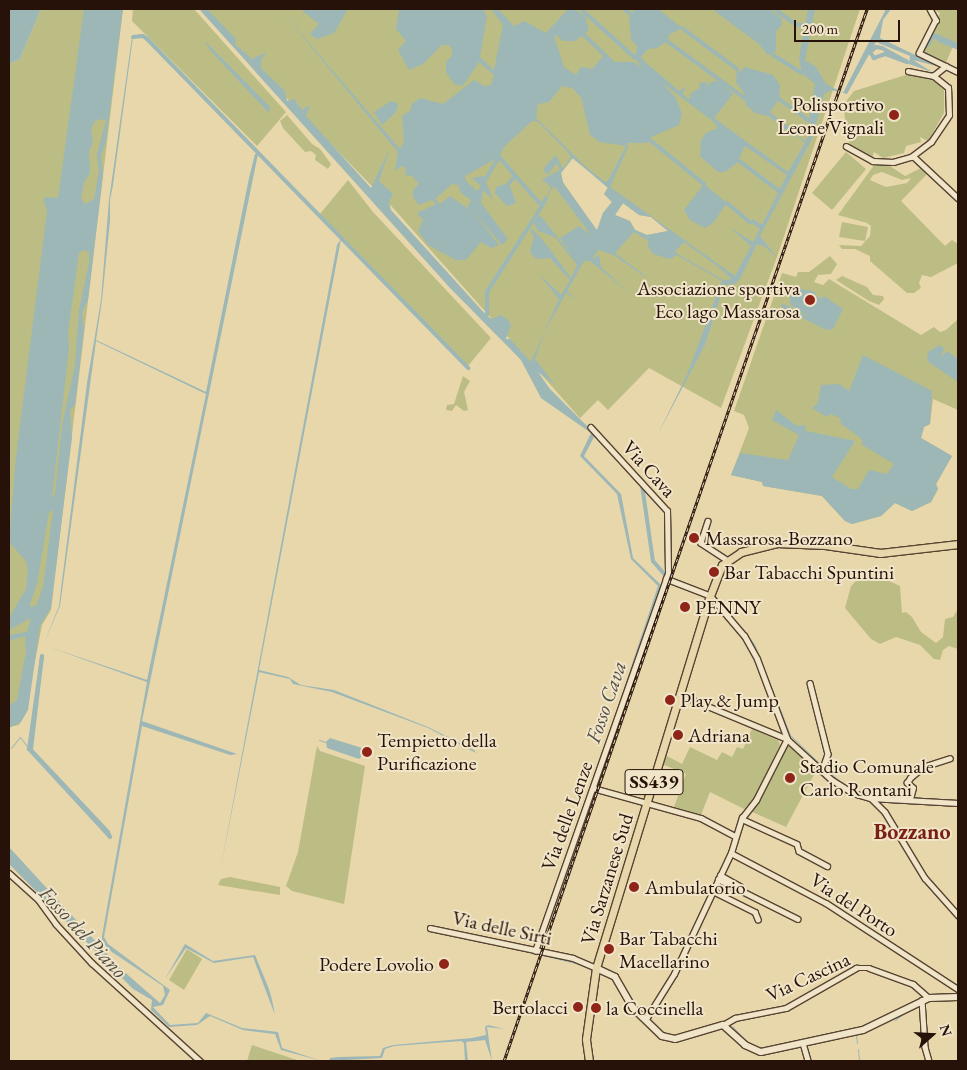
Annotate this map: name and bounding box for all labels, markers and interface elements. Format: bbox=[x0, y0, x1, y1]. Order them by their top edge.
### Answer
scale bar bbox=[797, 10, 903, 42]
text: 200 m bbox=[802, 19, 838, 38]
place label: Polisportivo Leone Vignali bbox=[778, 92, 884, 139]
marker: Polisportivo Leone Vignali bbox=[888, 109, 900, 121]
place label: Associazione sportiva Eco lago Massarosa bbox=[637, 276, 800, 323]
marker: Associazione sportiva Eco lago Massarosa bbox=[804, 294, 816, 306]
street label: Via Cava bbox=[617, 436, 681, 502]
place label: Massarosa-Bozzano bbox=[705, 526, 853, 550]
marker: Massarosa-Bozzano bbox=[687, 531, 701, 545]
place label: Bar Tabacchi Spuntini bbox=[724, 560, 894, 584]
marker: Bar Tabacchi Spuntini bbox=[708, 566, 720, 578]
place label: PENNY bbox=[695, 595, 761, 619]
marker: PENNY bbox=[679, 601, 691, 613]
water label: Fosso Cava bbox=[580, 658, 632, 746]
place label: Play & Jump bbox=[680, 688, 779, 712]
marker: Play & Jump bbox=[664, 694, 676, 706]
place label: Adriana bbox=[688, 723, 750, 747]
place label: Tempietto della Purificazione bbox=[377, 728, 497, 775]
marker: Adriana bbox=[672, 729, 684, 741]
marker: Tempietto della Purificazione bbox=[361, 746, 373, 758]
place label: Stadio Comunale Carlo Rontani bbox=[800, 754, 934, 801]
street label: Via delle Lenze bbox=[536, 758, 598, 874]
road number: SS439 bbox=[624, 766, 684, 799]
marker: Stadio Comunale Carlo Rontani bbox=[784, 772, 796, 784]
street label: Via Sarzanese Sud bbox=[576, 810, 638, 948]
district label: Bozzano bbox=[873, 819, 951, 845]
street label: Via del Porto bbox=[806, 868, 902, 942]
place label: Ambulatorio bbox=[645, 875, 746, 899]
marker: Ambulatorio bbox=[627, 880, 641, 894]
water label: Fosso del Piano bbox=[34, 881, 132, 983]
street label: Via delle Sirti bbox=[450, 906, 554, 950]
place label: Bar Tabacchi Macellarino bbox=[619, 926, 718, 973]
marker: Bar Tabacchi Macellarino bbox=[603, 943, 615, 955]
street label: Via Cascina bbox=[762, 947, 854, 1007]
place label: Podere Lovolio bbox=[319, 952, 434, 976]
marker: Podere Lovolio bbox=[438, 958, 450, 970]
place label: Bertolacci bbox=[492, 995, 568, 1019]
place label: la Coccinella bbox=[606, 996, 704, 1020]
marker: Bertolacci bbox=[572, 1001, 584, 1013]
marker: la Coccinella bbox=[590, 1002, 602, 1014]
north arrow bbox=[907, 1010, 957, 1060]
text: N bbox=[936, 1022, 957, 1038]

